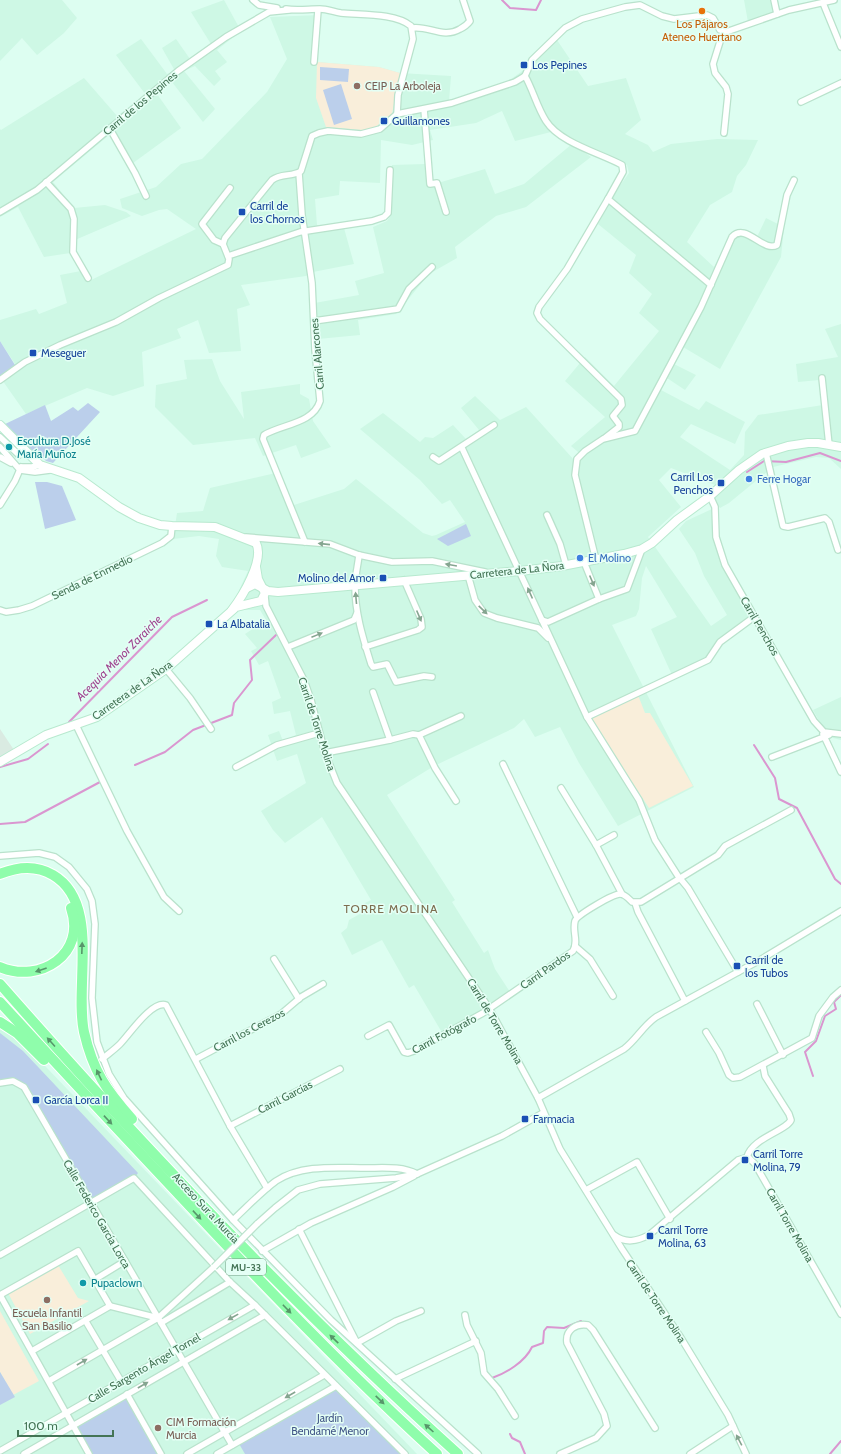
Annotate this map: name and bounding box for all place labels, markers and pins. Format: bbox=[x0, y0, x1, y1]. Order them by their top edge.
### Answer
marker: Los Pájaros Ateneo Huertano bbox=[697, 6, 707, 16]
place label: Los Pájaros Ateneo Huertano bbox=[662, 17, 742, 44]
place label: Los Pepines bbox=[532, 58, 588, 72]
marker: Los Pepines bbox=[519, 60, 529, 70]
place label: CEIP La Arboleja bbox=[365, 79, 442, 93]
marker: CEIP La Arboleja bbox=[352, 81, 362, 91]
place label: Guillamones bbox=[392, 114, 450, 128]
marker: Guillamones bbox=[379, 116, 389, 126]
place label: Carril de los Chornos bbox=[250, 199, 305, 226]
marker: Carril de los Chornos bbox=[237, 207, 247, 217]
place label: Meseguer bbox=[41, 346, 86, 360]
marker: Meseguer bbox=[28, 348, 38, 358]
place label: Escultura D.José María Muñoz bbox=[17, 434, 91, 461]
marker: Escultura D.José María Muñoz bbox=[4, 442, 14, 452]
place label: Carril Los Penchos bbox=[671, 470, 713, 497]
place label: Ferre Hogar bbox=[757, 472, 811, 486]
marker: Ferre Hogar bbox=[744, 474, 754, 484]
marker: Carril Los Penchos bbox=[716, 478, 726, 488]
place label: El Molino bbox=[588, 551, 631, 565]
marker: El Molino bbox=[575, 553, 585, 563]
place label: Molino del Amor bbox=[298, 571, 376, 585]
marker: Molino del Amor bbox=[378, 573, 388, 583]
place label: La Albatalia bbox=[217, 617, 271, 631]
marker: La Albatalia bbox=[204, 619, 214, 629]
place label: Carril de los Tubos bbox=[745, 953, 788, 980]
marker: Carril de los Tubos bbox=[732, 961, 742, 971]
place label: García Lorca II bbox=[44, 1093, 108, 1107]
marker: García Lorca II bbox=[31, 1095, 41, 1105]
place label: Farmacia bbox=[533, 1112, 575, 1126]
marker: Farmacia bbox=[520, 1114, 530, 1124]
place label: Carril Torre Molina, 79 bbox=[753, 1147, 803, 1174]
marker: Carril Torre Molina, 79 bbox=[740, 1155, 750, 1165]
place label: Carril Torre Molina, 63 bbox=[658, 1223, 708, 1250]
marker: Carril Torre Molina, 63 bbox=[645, 1231, 655, 1241]
place label: Pupaclown bbox=[91, 1276, 142, 1290]
marker: Pupaclown bbox=[78, 1278, 88, 1288]
marker: Escuela Infantil San Basilio bbox=[42, 1295, 52, 1305]
place label: Escuela Infantil San Basilio bbox=[12, 1306, 82, 1333]
place label: CIM Formación Murcia bbox=[166, 1415, 236, 1442]
marker: CIM Formación Murcia bbox=[153, 1423, 163, 1433]

